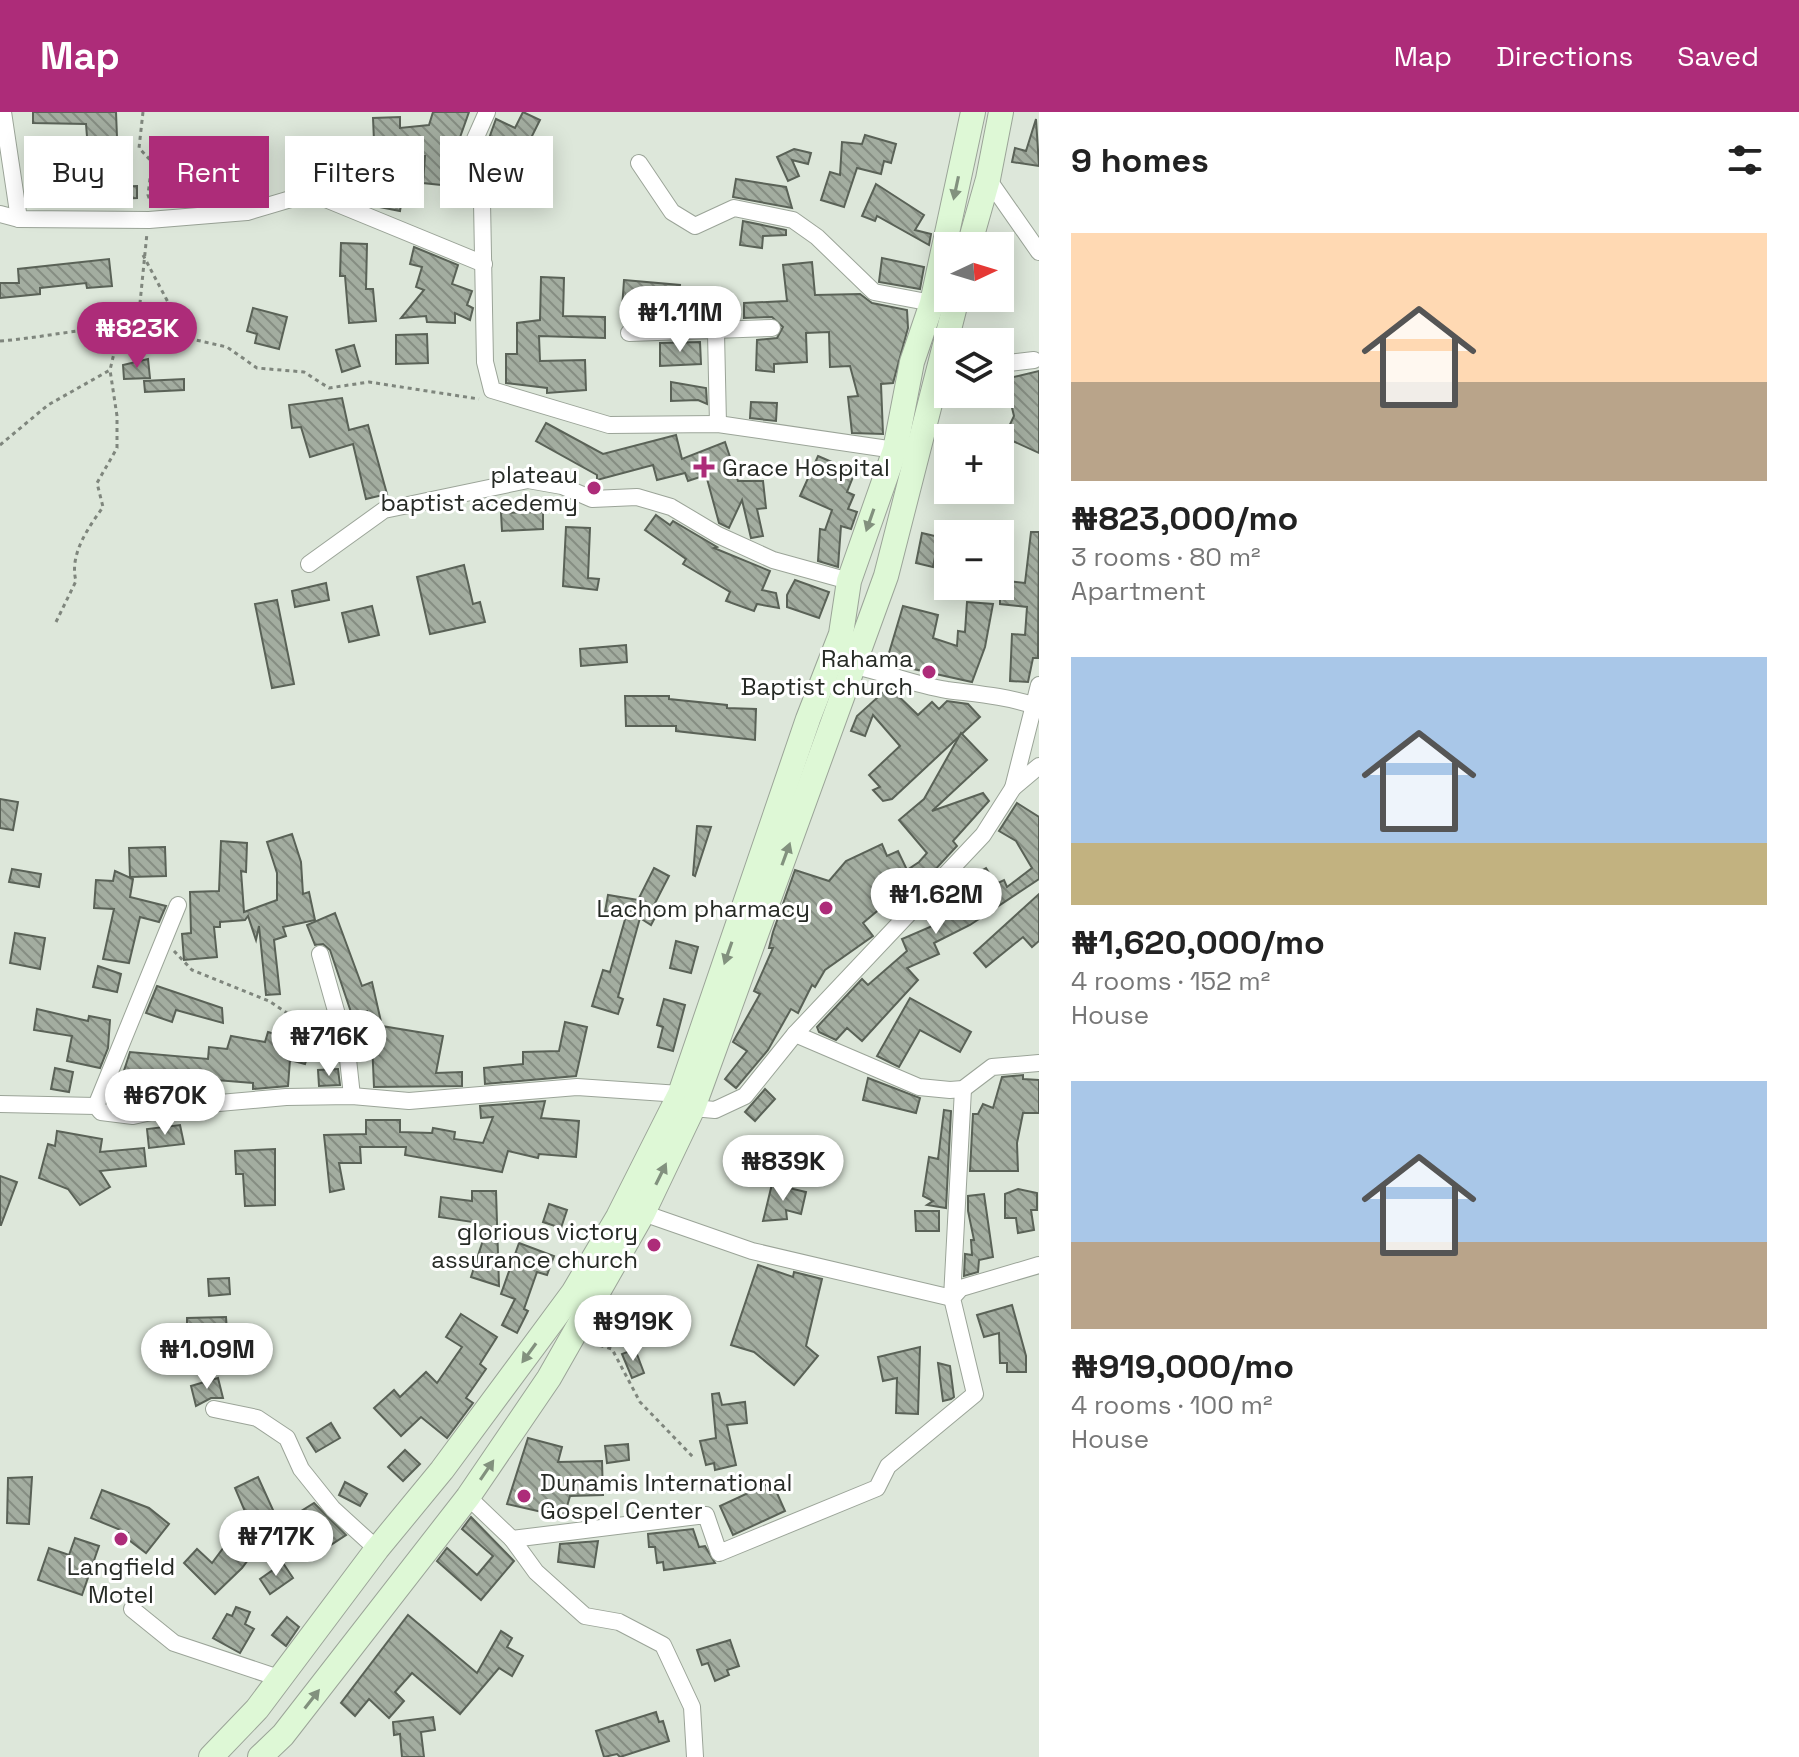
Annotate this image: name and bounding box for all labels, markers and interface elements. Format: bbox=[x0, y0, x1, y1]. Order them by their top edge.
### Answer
text: Map bbox=[40, 32, 120, 80]
text: Map bbox=[1394, 38, 1452, 74]
text: Directions bbox=[1496, 38, 1633, 74]
text: Saved bbox=[1677, 38, 1759, 74]
chip: Buy bbox=[24, 136, 133, 208]
chip: Rent bbox=[149, 136, 269, 208]
chip: Filters bbox=[285, 136, 424, 208]
chip: New bbox=[440, 136, 553, 208]
icon: filters bbox=[1723, 138, 1767, 182]
text: 9 homes bbox=[1071, 139, 1209, 182]
one-way arrow bbox=[949, 176, 961, 201]
north arrow bbox=[934, 232, 1014, 312]
map controls bbox=[934, 232, 1014, 600]
icon: home bbox=[1347, 285, 1491, 429]
pin: ₦1.11M bbox=[615, 286, 745, 354]
text: ₦1.11M bbox=[637, 295, 723, 329]
pin: ₦823K bbox=[81, 302, 193, 370]
text: ₦823K bbox=[95, 311, 179, 345]
button: layers bbox=[934, 328, 1014, 408]
button: + bbox=[934, 424, 1014, 504]
place label: Grace Hospital bbox=[722, 452, 890, 483]
marker: Grace Hospital bbox=[693, 456, 715, 478]
place label: plateau baptist acedemy bbox=[380, 459, 578, 518]
marker: plateau baptist acedemy bbox=[585, 479, 603, 497]
text: ₦823,000/mo bbox=[1071, 497, 1298, 540]
one-way arrow bbox=[863, 509, 876, 533]
button: − bbox=[934, 520, 1014, 600]
text: 3 rooms · 80 m² bbox=[1071, 540, 1261, 574]
text: Apartment bbox=[1071, 574, 1206, 608]
place label: Rahama Baptist church bbox=[741, 643, 913, 702]
marker: Rahama Baptist church bbox=[920, 663, 938, 681]
icon: home bbox=[1347, 709, 1491, 853]
one-way arrow bbox=[780, 842, 793, 866]
pin: ₦1.62M bbox=[871, 868, 1001, 936]
text: ₦1.62M bbox=[889, 877, 983, 911]
place label: Lachom pharmacy bbox=[597, 893, 810, 924]
marker: Lachom pharmacy bbox=[817, 899, 835, 917]
text: ₦1,620,000/mo bbox=[1071, 921, 1325, 964]
one-way arrow bbox=[722, 941, 734, 965]
text: 4 rooms · 152 m² bbox=[1071, 964, 1270, 998]
text: House bbox=[1071, 998, 1149, 1032]
pin: ₦716K bbox=[273, 1010, 385, 1078]
text: ₦716K bbox=[289, 1019, 369, 1053]
pin: ₦670K bbox=[109, 1069, 221, 1137]
text: ₦670K bbox=[123, 1078, 207, 1112]
icon: home bbox=[1347, 1133, 1491, 1277]
pin: ₦839K bbox=[727, 1135, 839, 1203]
text: ₦839K bbox=[741, 1144, 825, 1178]
one-way arrow bbox=[655, 1163, 668, 1186]
place label: glorious victory assurance church bbox=[431, 1216, 638, 1275]
marker: glorious victory assurance church bbox=[645, 1236, 663, 1254]
pin: ₦919K bbox=[577, 1295, 689, 1363]
text: ₦919K bbox=[592, 1304, 674, 1338]
pin: ₦1.09M bbox=[142, 1323, 272, 1391]
text: ₦1.09M bbox=[159, 1332, 255, 1366]
one-way arrow bbox=[522, 1342, 537, 1363]
text: ₦919,000/mo bbox=[1071, 1345, 1294, 1388]
text: 4 rooms · 100 m² bbox=[1071, 1388, 1272, 1422]
text: House bbox=[1071, 1422, 1149, 1456]
one-way arrow bbox=[479, 1459, 493, 1481]
place label: Dunamis International Gospel Center bbox=[540, 1467, 792, 1526]
marker: Dunamis International Gospel Center bbox=[515, 1487, 533, 1505]
pin: ₦717K bbox=[220, 1510, 332, 1578]
text: ₦717K bbox=[237, 1519, 315, 1553]
marker: Langfield Motel bbox=[112, 1530, 130, 1548]
place label: Langfield Motel bbox=[67, 1551, 175, 1610]
one-way arrow bbox=[303, 1689, 319, 1709]

